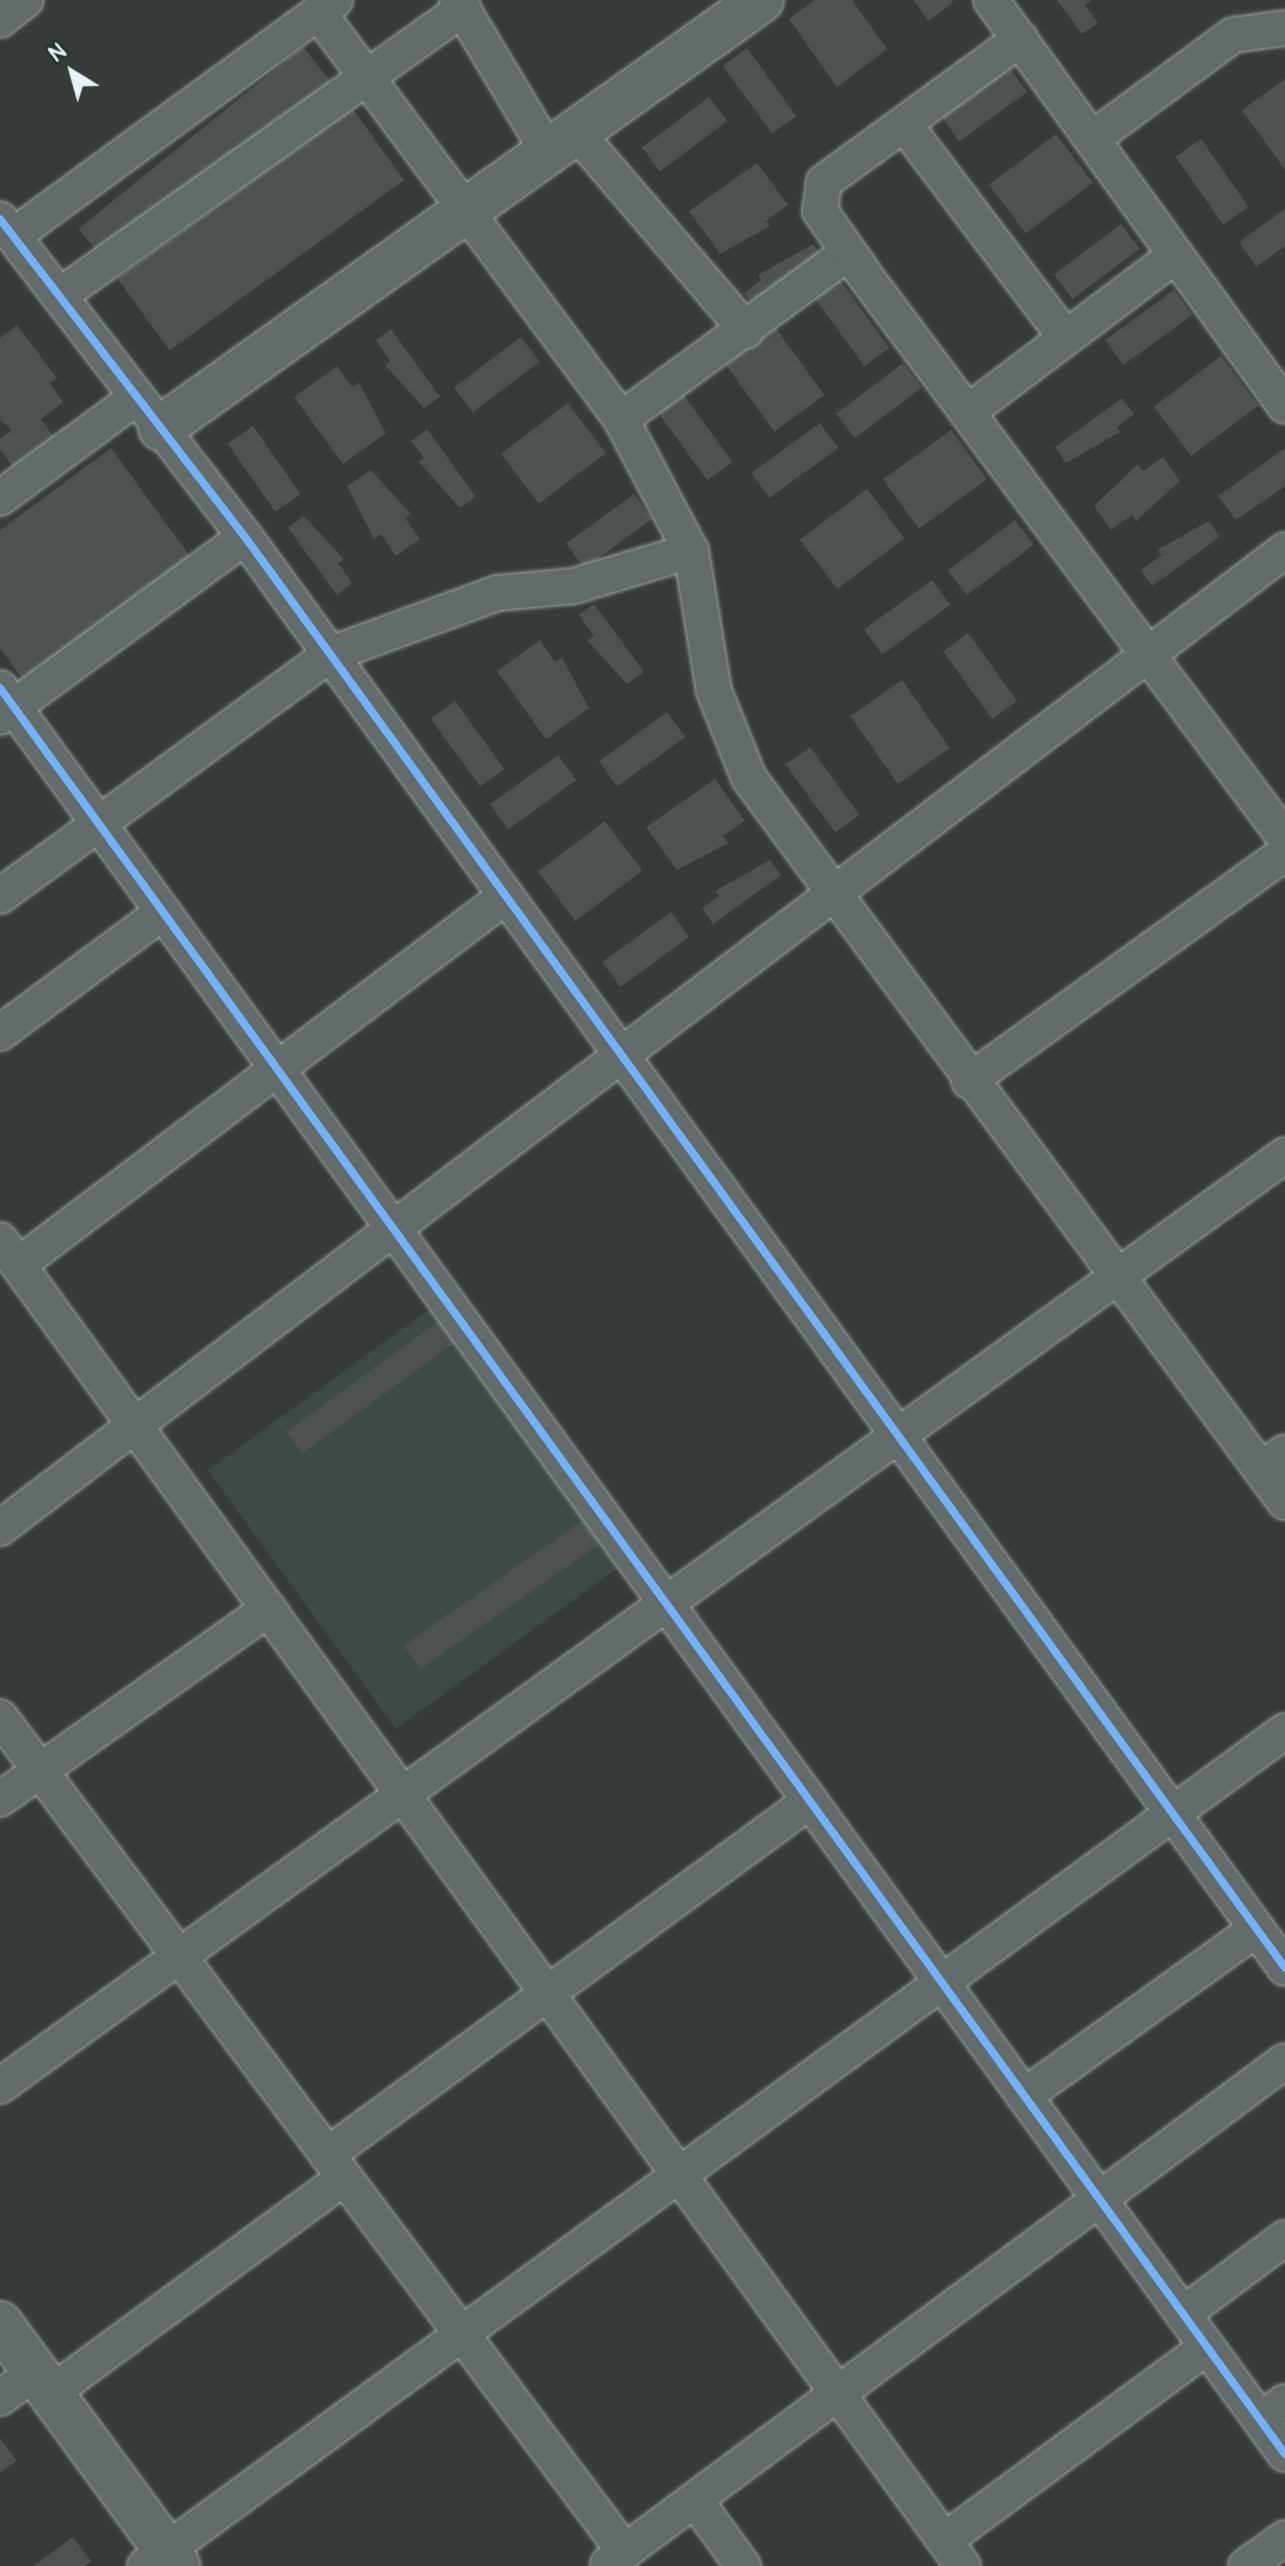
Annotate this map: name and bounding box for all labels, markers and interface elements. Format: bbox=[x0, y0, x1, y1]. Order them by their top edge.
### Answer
north arrow bbox=[32, 32, 112, 112]
text: N bbox=[43, 37, 72, 68]

